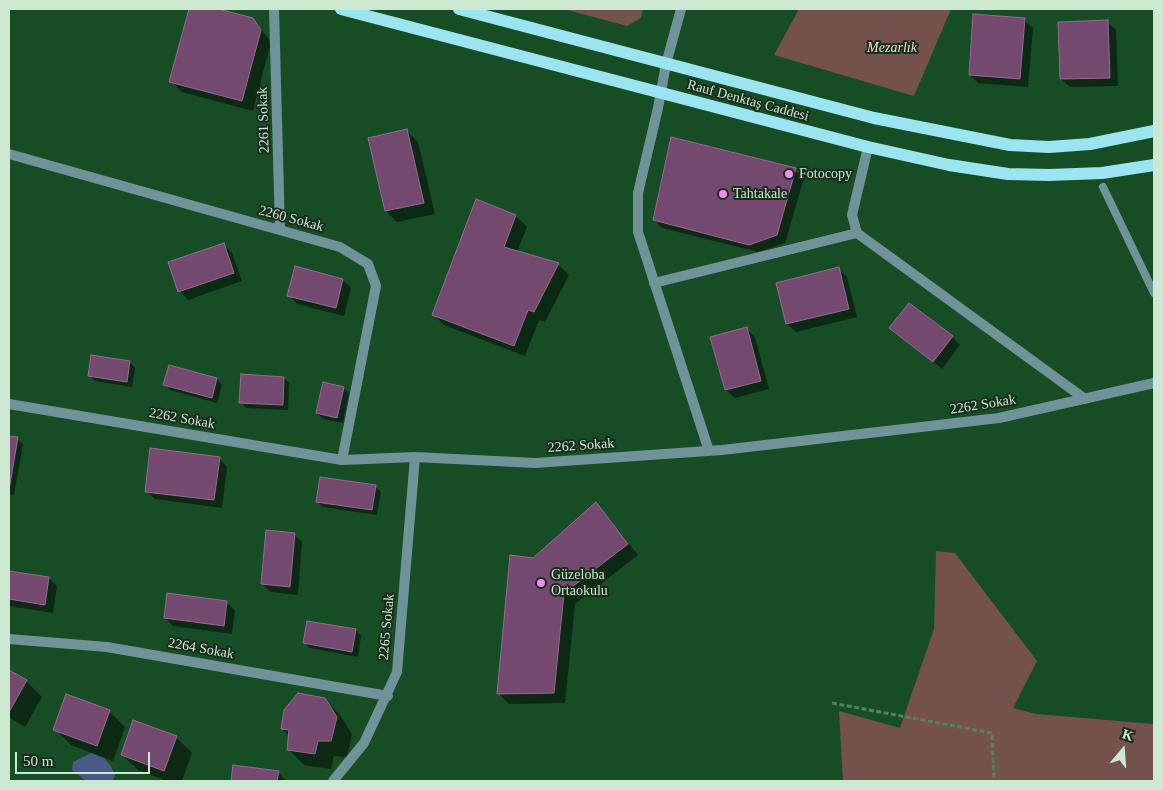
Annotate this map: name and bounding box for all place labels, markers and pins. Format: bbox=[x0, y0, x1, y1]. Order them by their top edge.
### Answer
place label: Fotocopy bbox=[799, 166, 852, 182]
marker: Fotocopy bbox=[783, 168, 795, 180]
place label: Tahtakale bbox=[733, 186, 787, 202]
marker: Tahtakale bbox=[717, 188, 729, 200]
place label: Güzeloba Ortaokulu bbox=[551, 567, 608, 600]
marker: Güzeloba Ortaokulu bbox=[535, 577, 547, 589]

